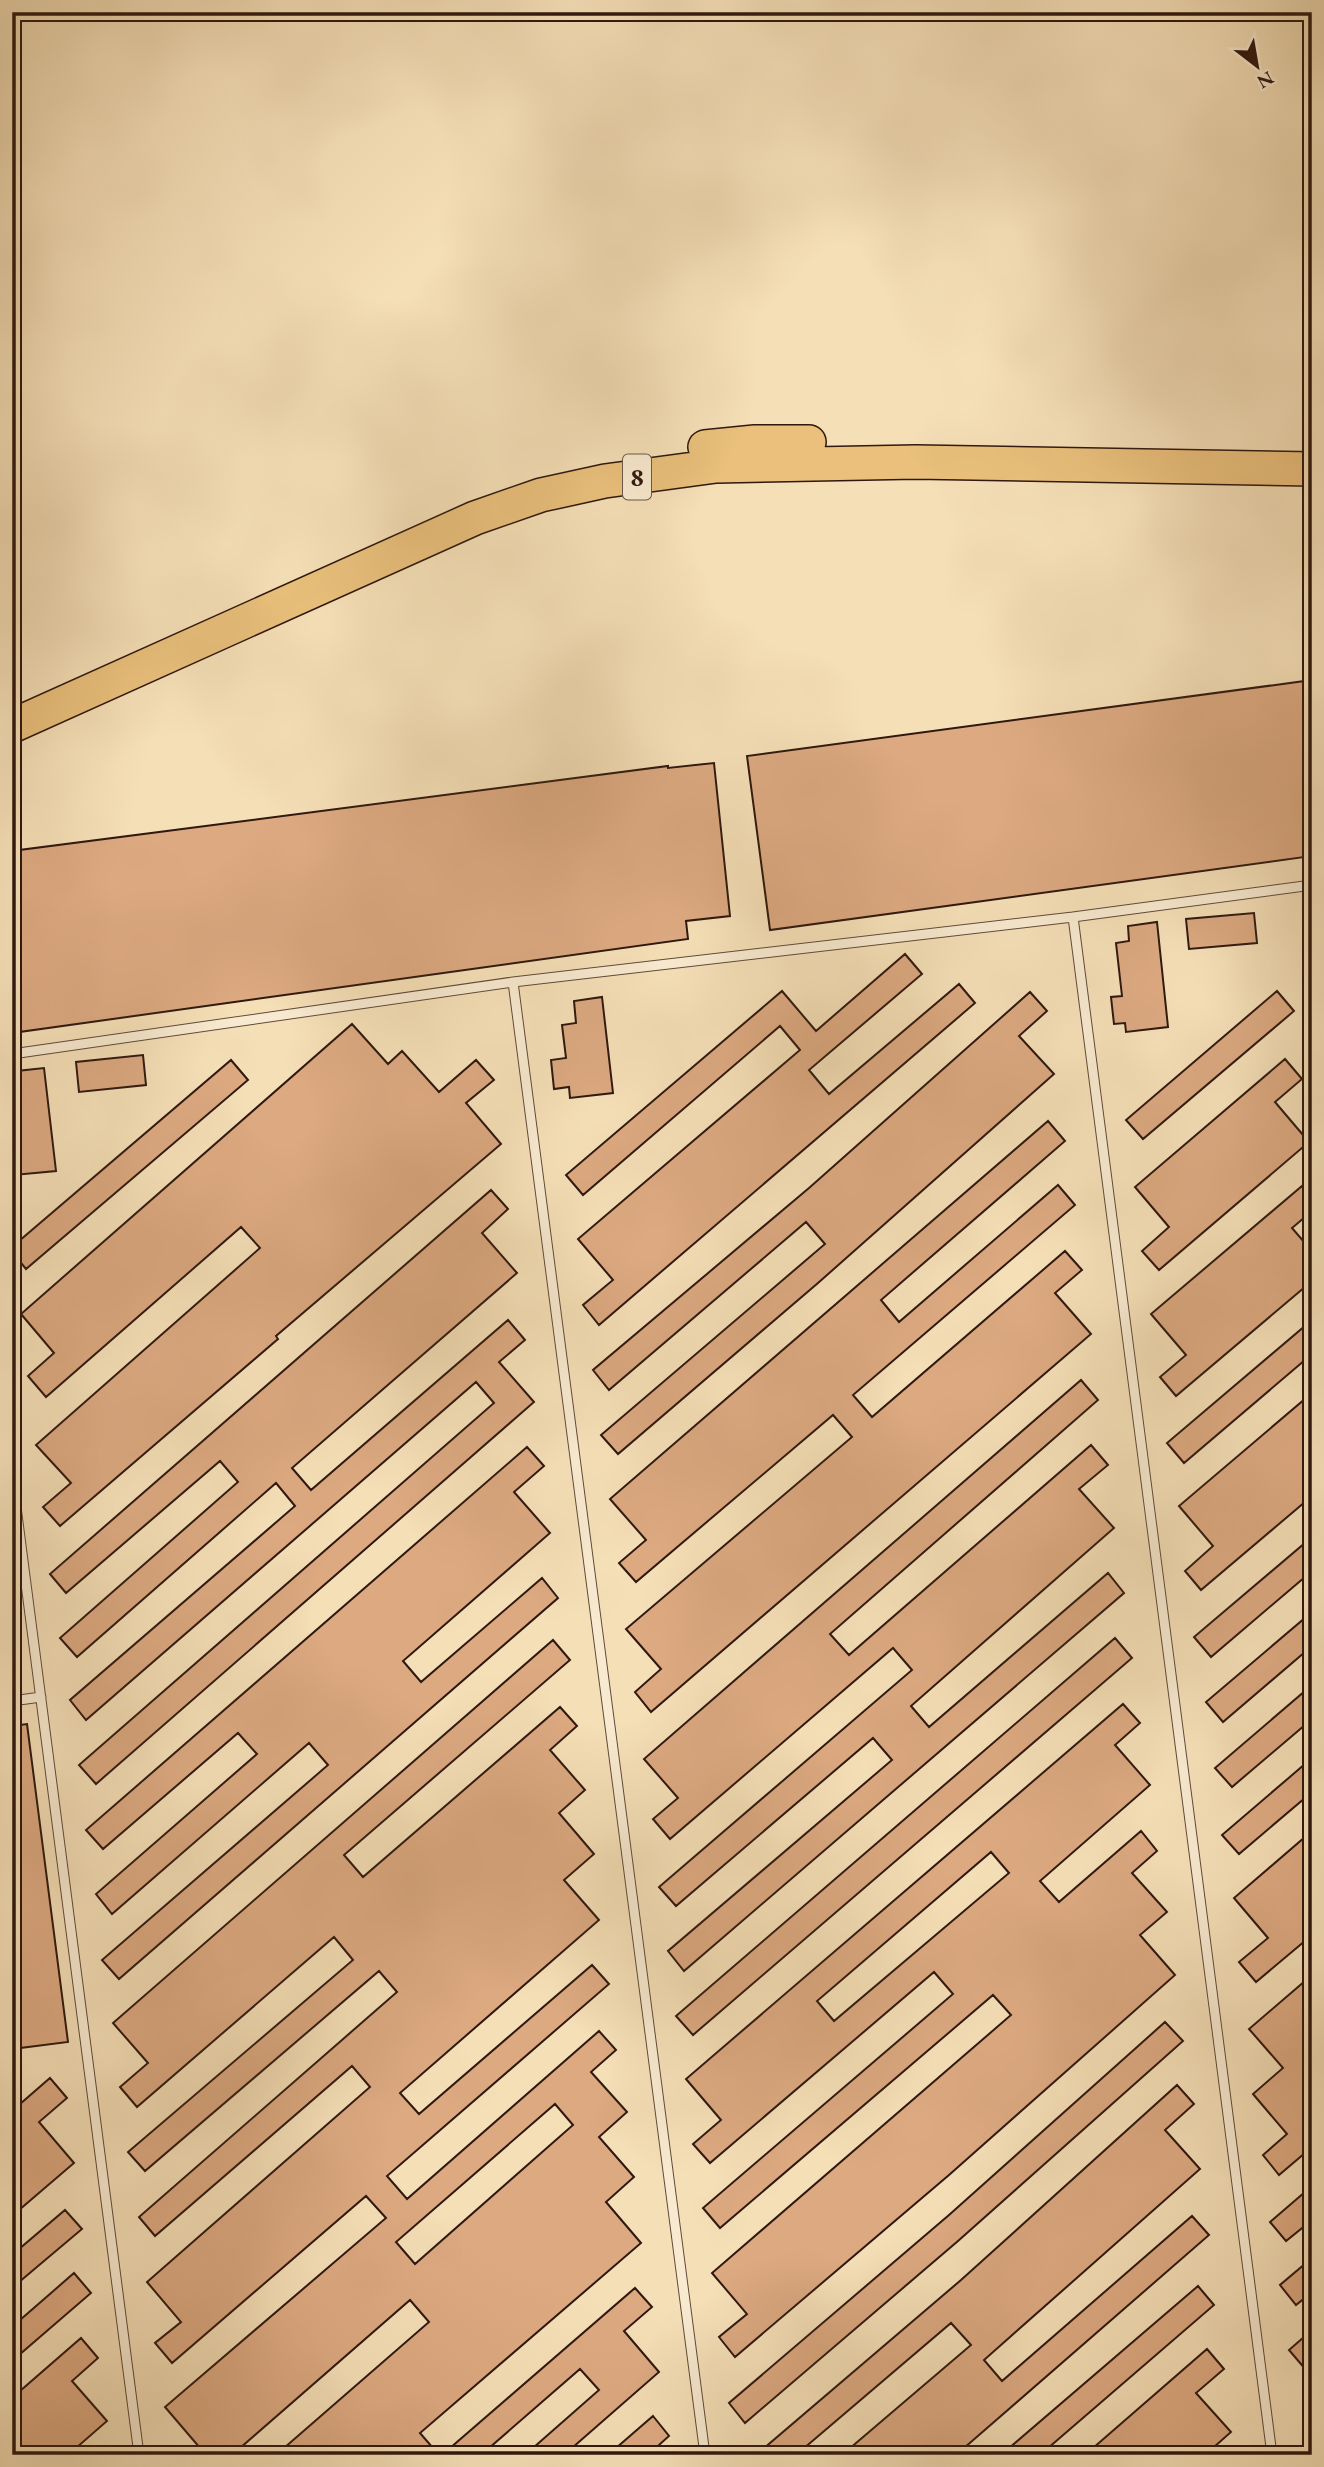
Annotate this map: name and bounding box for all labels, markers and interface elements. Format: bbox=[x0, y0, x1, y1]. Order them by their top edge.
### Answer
north arrow bbox=[1222, 32, 1292, 102]
text: N bbox=[1252, 65, 1279, 95]
road number: 8 bbox=[623, 454, 651, 499]

